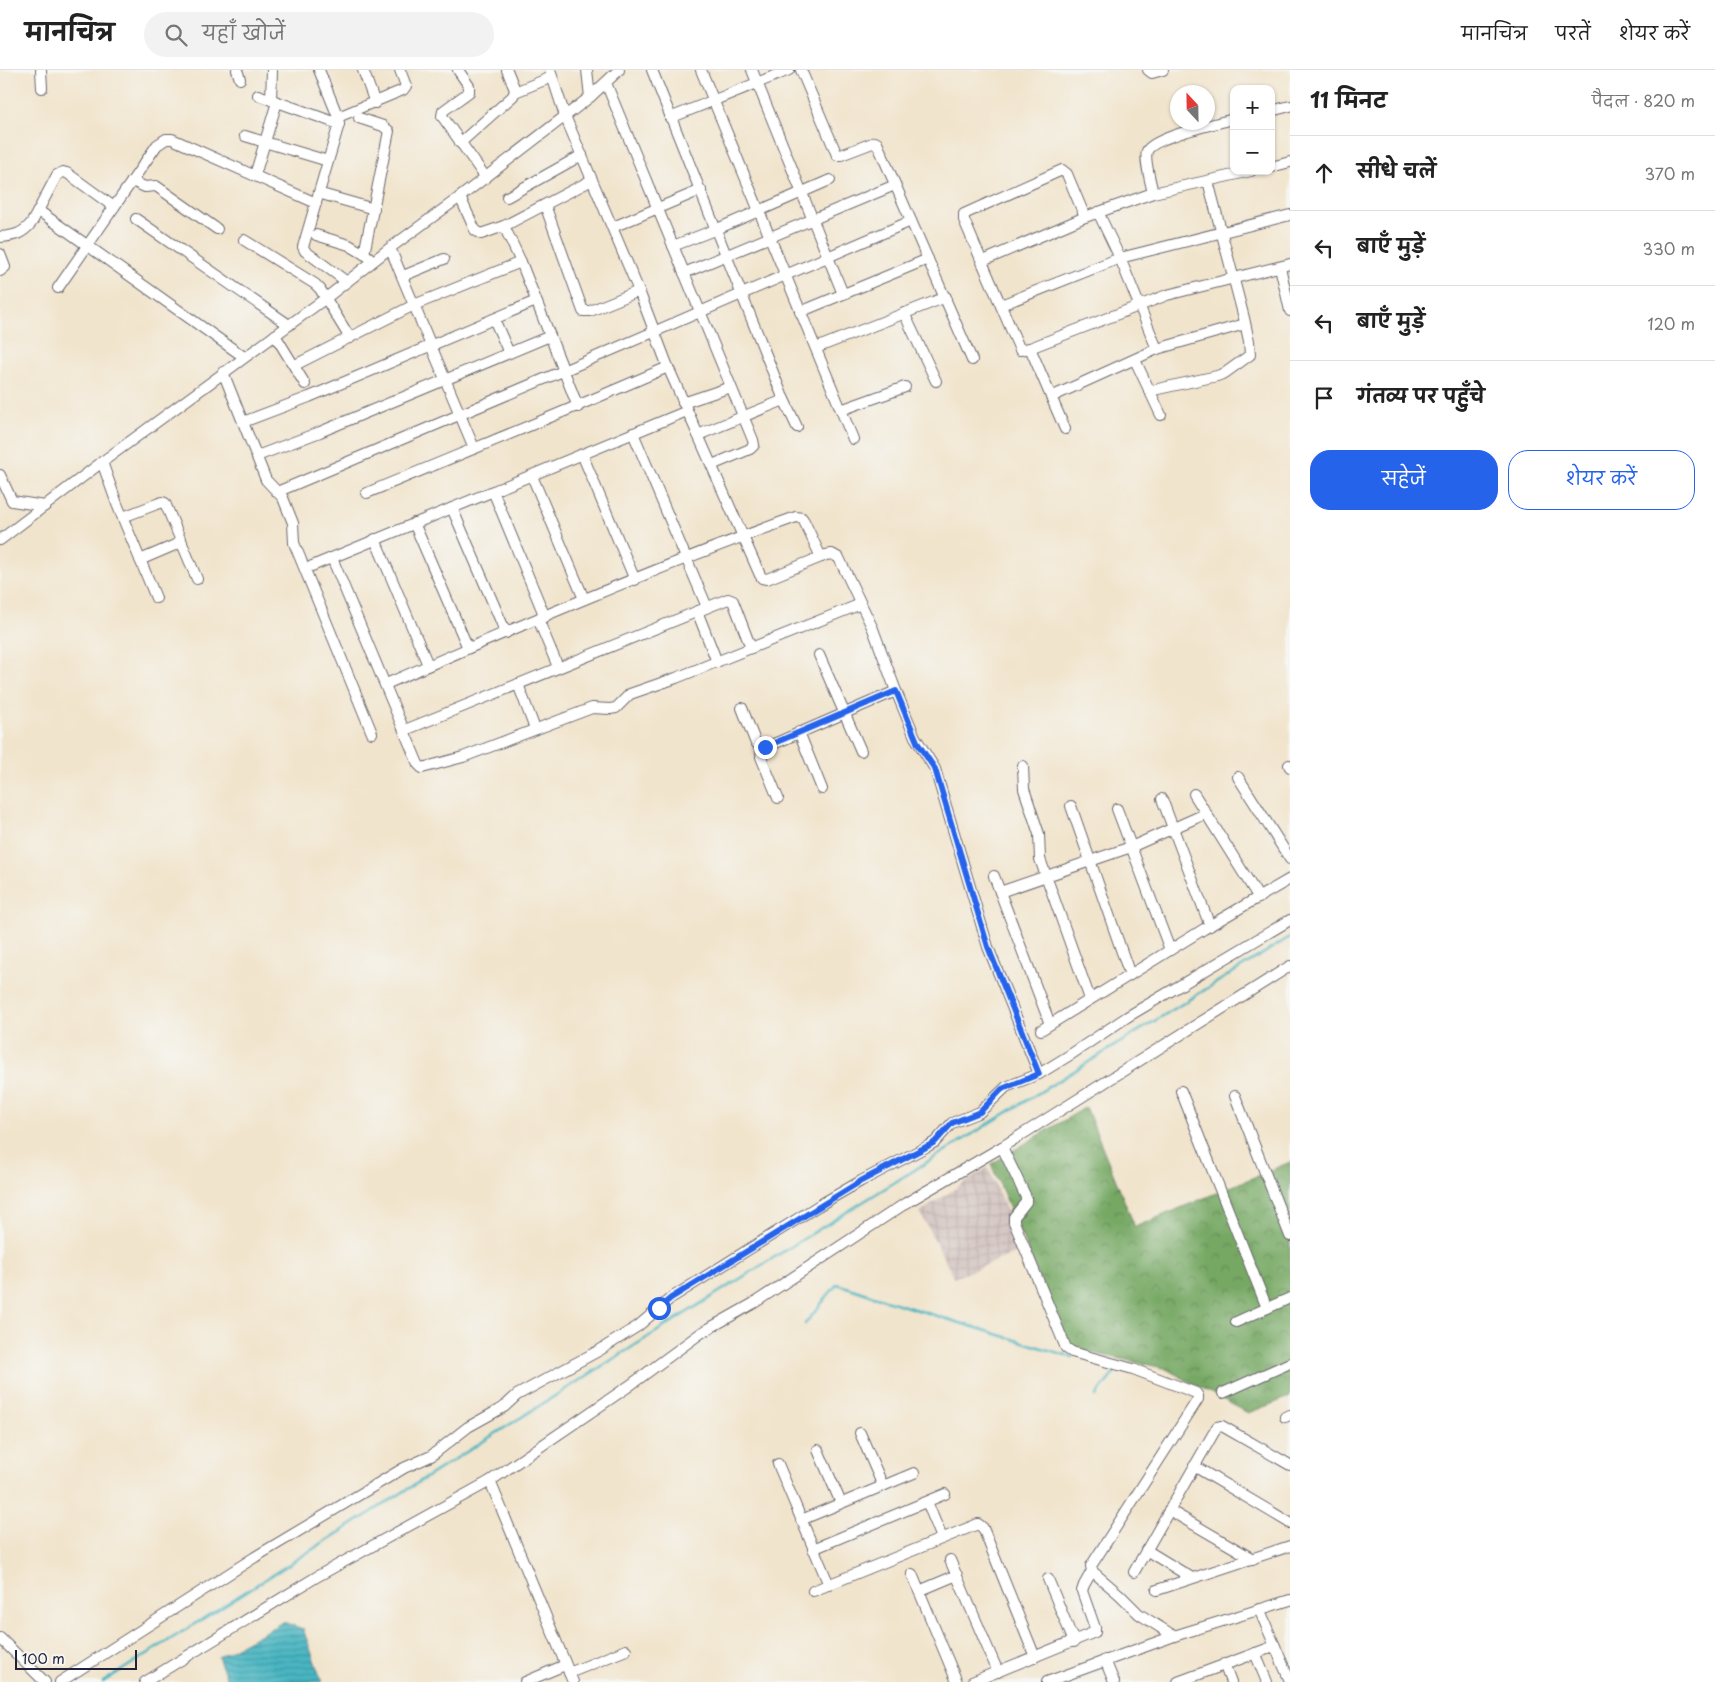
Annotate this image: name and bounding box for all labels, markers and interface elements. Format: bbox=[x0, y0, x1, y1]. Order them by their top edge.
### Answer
search box bbox=[144, 12, 494, 57]
text: मानचित्र bbox=[25, 13, 114, 49]
text: यहाँ खोजें bbox=[202, 18, 285, 46]
text: मानचित्र bbox=[1461, 19, 1527, 46]
text: परतें bbox=[1555, 19, 1591, 46]
text: शेयर करें bbox=[1619, 19, 1690, 46]
icon: search bbox=[162, 21, 190, 49]
text: 11 मिनट bbox=[1310, 83, 1387, 115]
north arrow bbox=[1170, 85, 1215, 130]
map controls bbox=[1230, 85, 1275, 175]
button: + bbox=[1230, 85, 1275, 130]
text: पैदल · 820 m bbox=[1592, 88, 1695, 112]
button: − bbox=[1230, 130, 1275, 175]
text: सीधे चलें bbox=[1357, 156, 1436, 184]
icon: ahead bbox=[1310, 159, 1338, 187]
text: 370 m bbox=[1645, 161, 1695, 185]
text: बाएँ मुड़ें bbox=[1357, 231, 1425, 259]
icon: left bbox=[1310, 234, 1338, 262]
text: 330 m bbox=[1642, 236, 1695, 260]
text: बाएँ मुड़ें bbox=[1357, 306, 1425, 334]
icon: left bbox=[1310, 309, 1338, 337]
text: 120 m bbox=[1648, 311, 1695, 335]
text: गंतव्य पर पहुँचे bbox=[1357, 381, 1485, 409]
icon: arrive bbox=[1310, 384, 1338, 412]
button: सहेजें bbox=[1310, 450, 1498, 510]
button: शेयर करें bbox=[1508, 450, 1695, 510]
route end bbox=[754, 736, 777, 759]
route start bbox=[648, 1297, 671, 1320]
scale bar bbox=[15, 1647, 138, 1670]
text: 100 m bbox=[22, 1648, 65, 1669]

